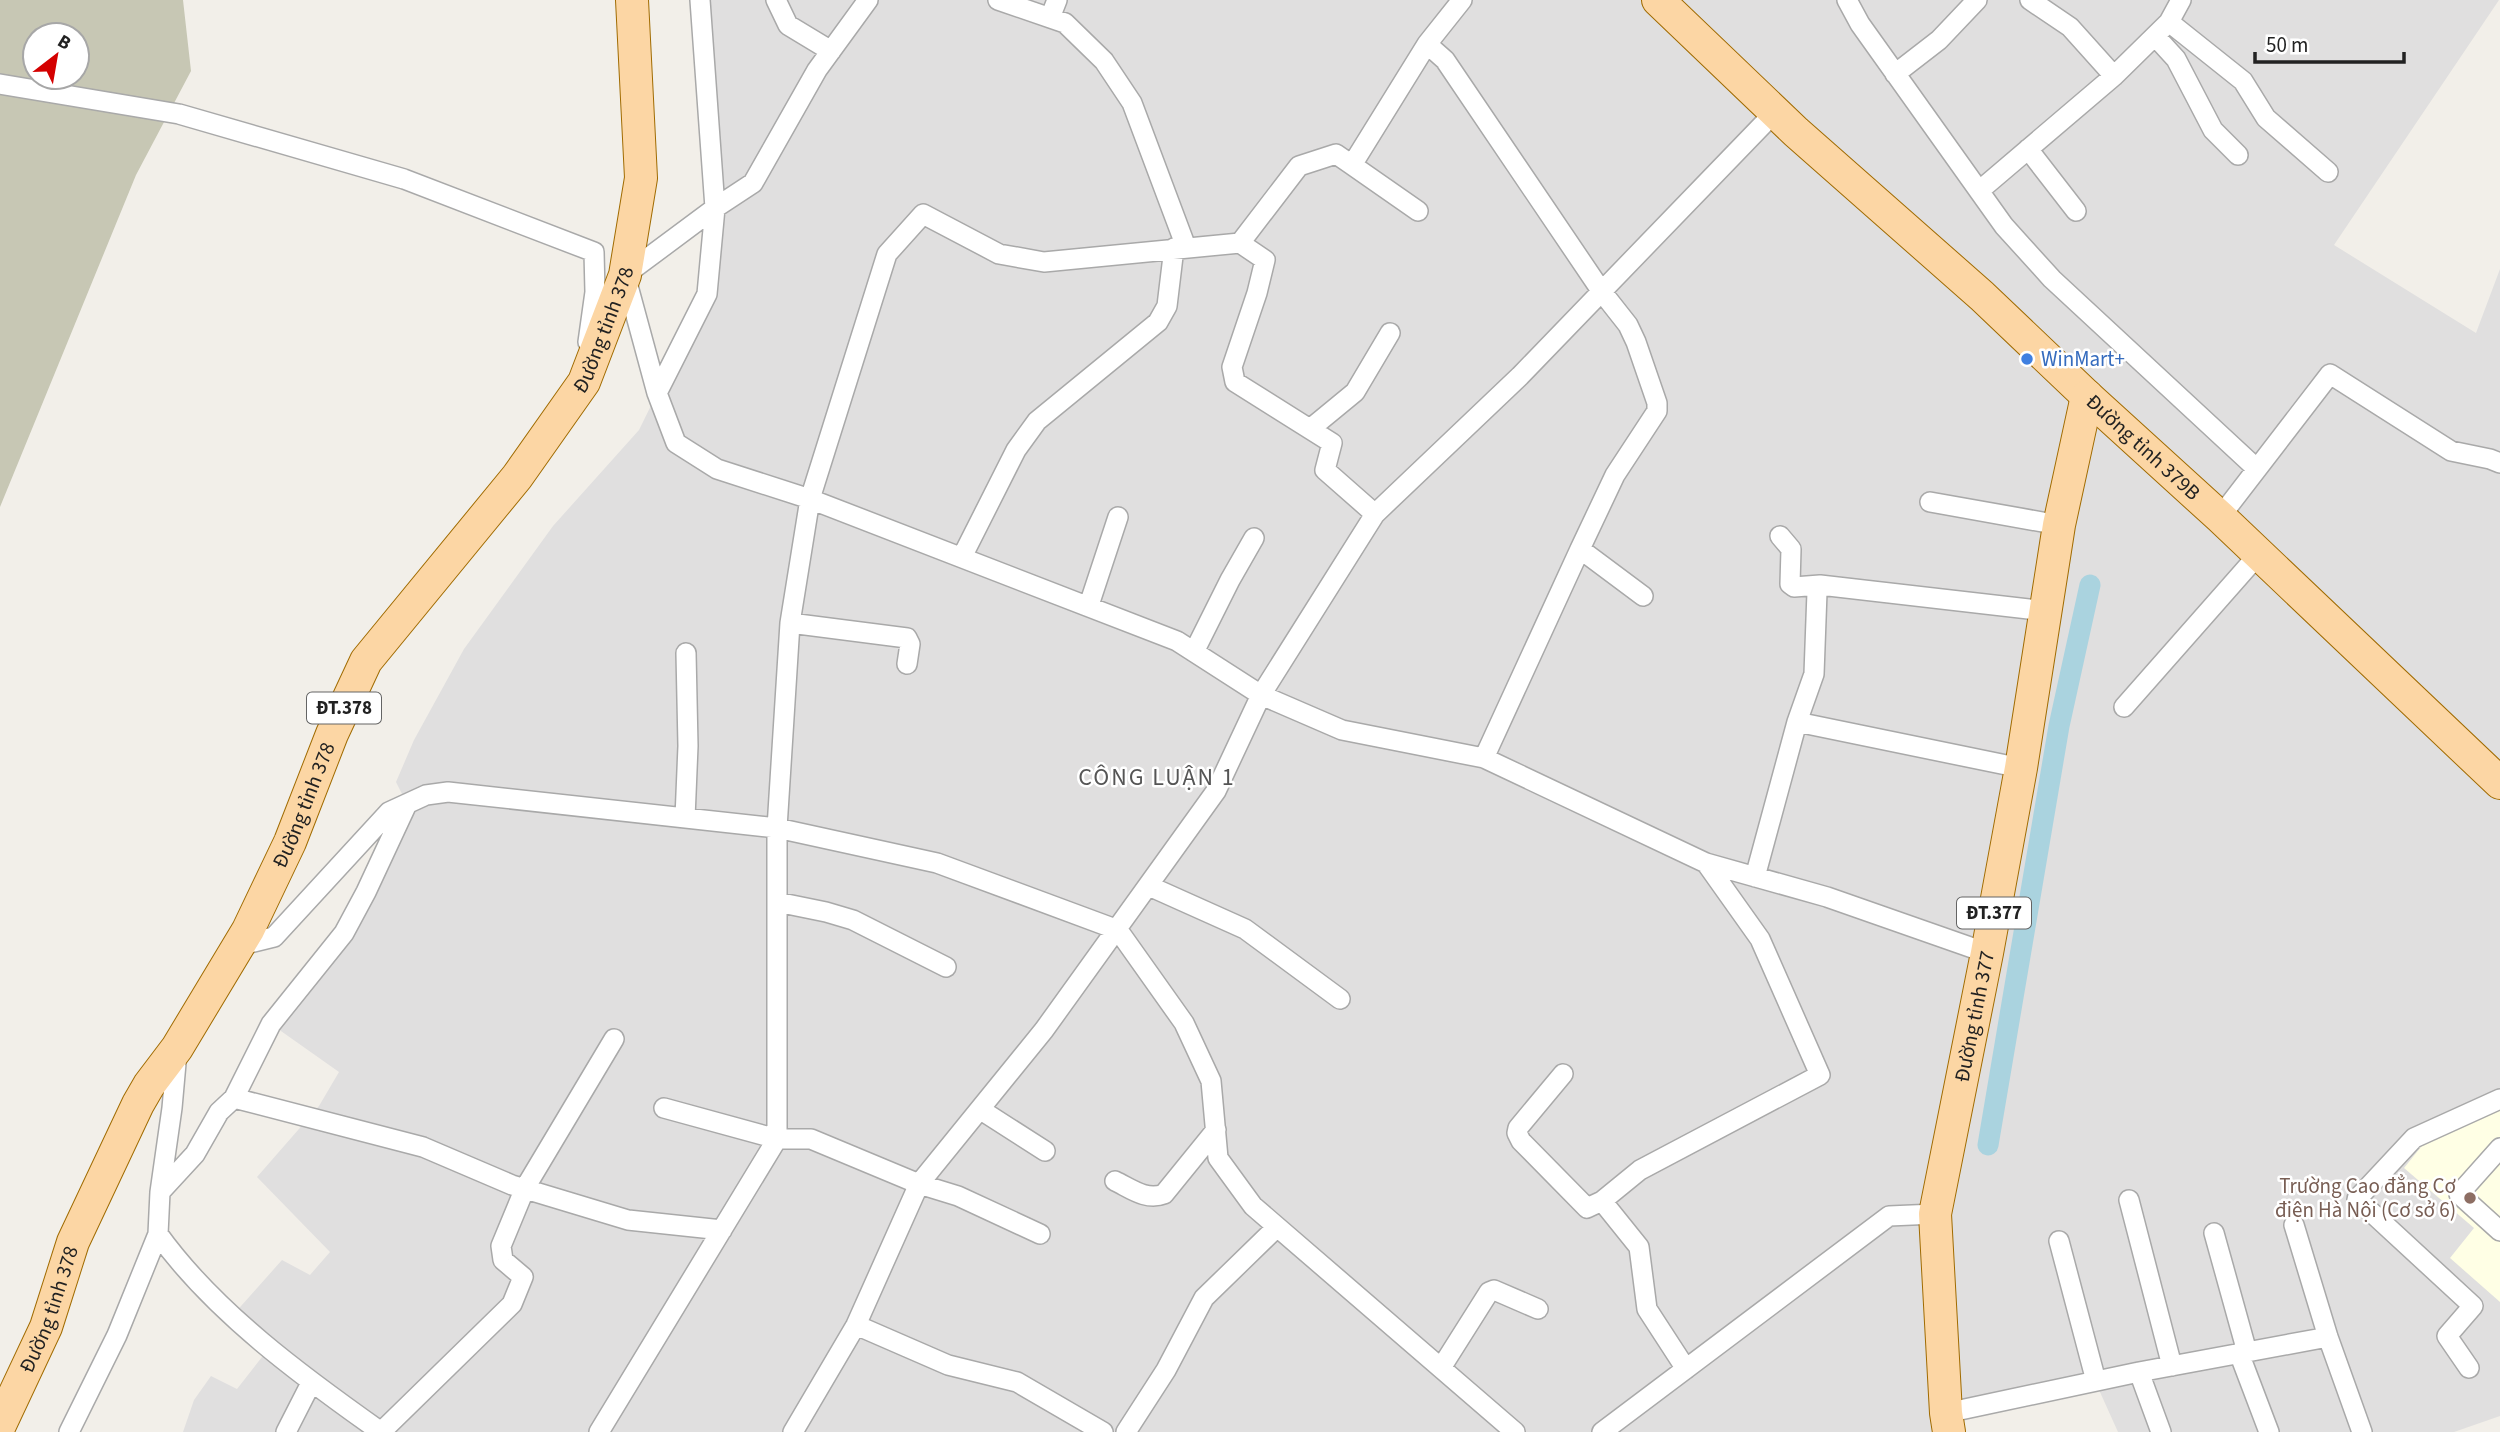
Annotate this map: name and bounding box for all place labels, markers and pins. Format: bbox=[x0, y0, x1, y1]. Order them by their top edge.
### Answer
place label: WinMart+ bbox=[2041, 344, 2125, 374]
marker: WinMart+ bbox=[2019, 351, 2035, 367]
place label: Trường Cao đẳng Cơ điện Hà Nội (Cơ sở 6) bbox=[2275, 1171, 2456, 1225]
marker: Trường Cao đẳng Cơ điện Hà Nội (Cơ sở 6) bbox=[2462, 1190, 2478, 1206]

